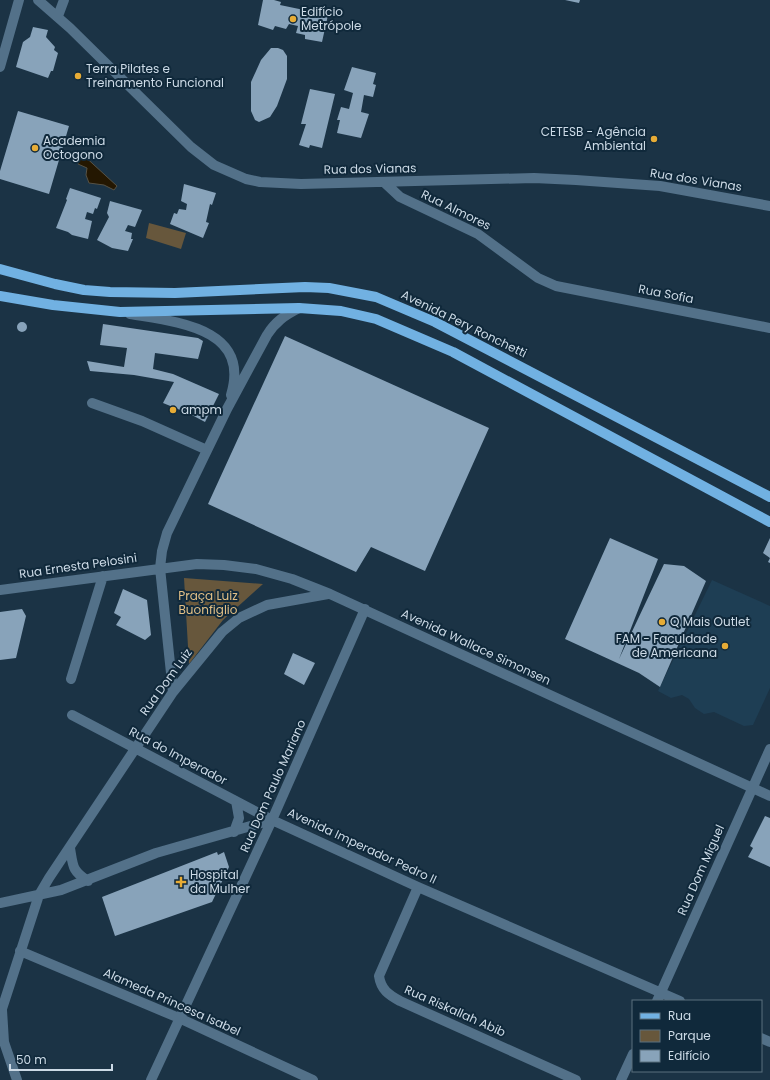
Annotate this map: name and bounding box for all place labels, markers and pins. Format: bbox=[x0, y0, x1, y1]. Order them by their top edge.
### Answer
place label: Edifício Metrópole bbox=[301, 3, 361, 34]
marker: Edifício Metrópole bbox=[288, 14, 298, 24]
place label: Terra Pilates e Treinamento Funcional bbox=[86, 60, 224, 91]
marker: Terra Pilates e Treinamento Funcional bbox=[73, 71, 83, 81]
place label: CETESB - Agência Ambiental bbox=[541, 123, 646, 154]
place label: Academia Octogono bbox=[43, 132, 105, 163]
marker: CETESB - Agência Ambiental bbox=[649, 134, 659, 144]
marker: Academia Octogono bbox=[30, 143, 40, 153]
place label: ampm bbox=[181, 401, 222, 418]
marker: ampm bbox=[168, 405, 178, 415]
place label: Q Mais Outlet bbox=[670, 613, 750, 630]
marker: Q Mais Outlet bbox=[657, 617, 667, 627]
place label: FAM - Faculdade de Americana bbox=[616, 630, 717, 661]
marker: FAM - Faculdade de Americana bbox=[720, 641, 730, 651]
place label: Hospital da Mulher bbox=[190, 866, 251, 897]
marker: Hospital da Mulher bbox=[175, 876, 187, 888]

